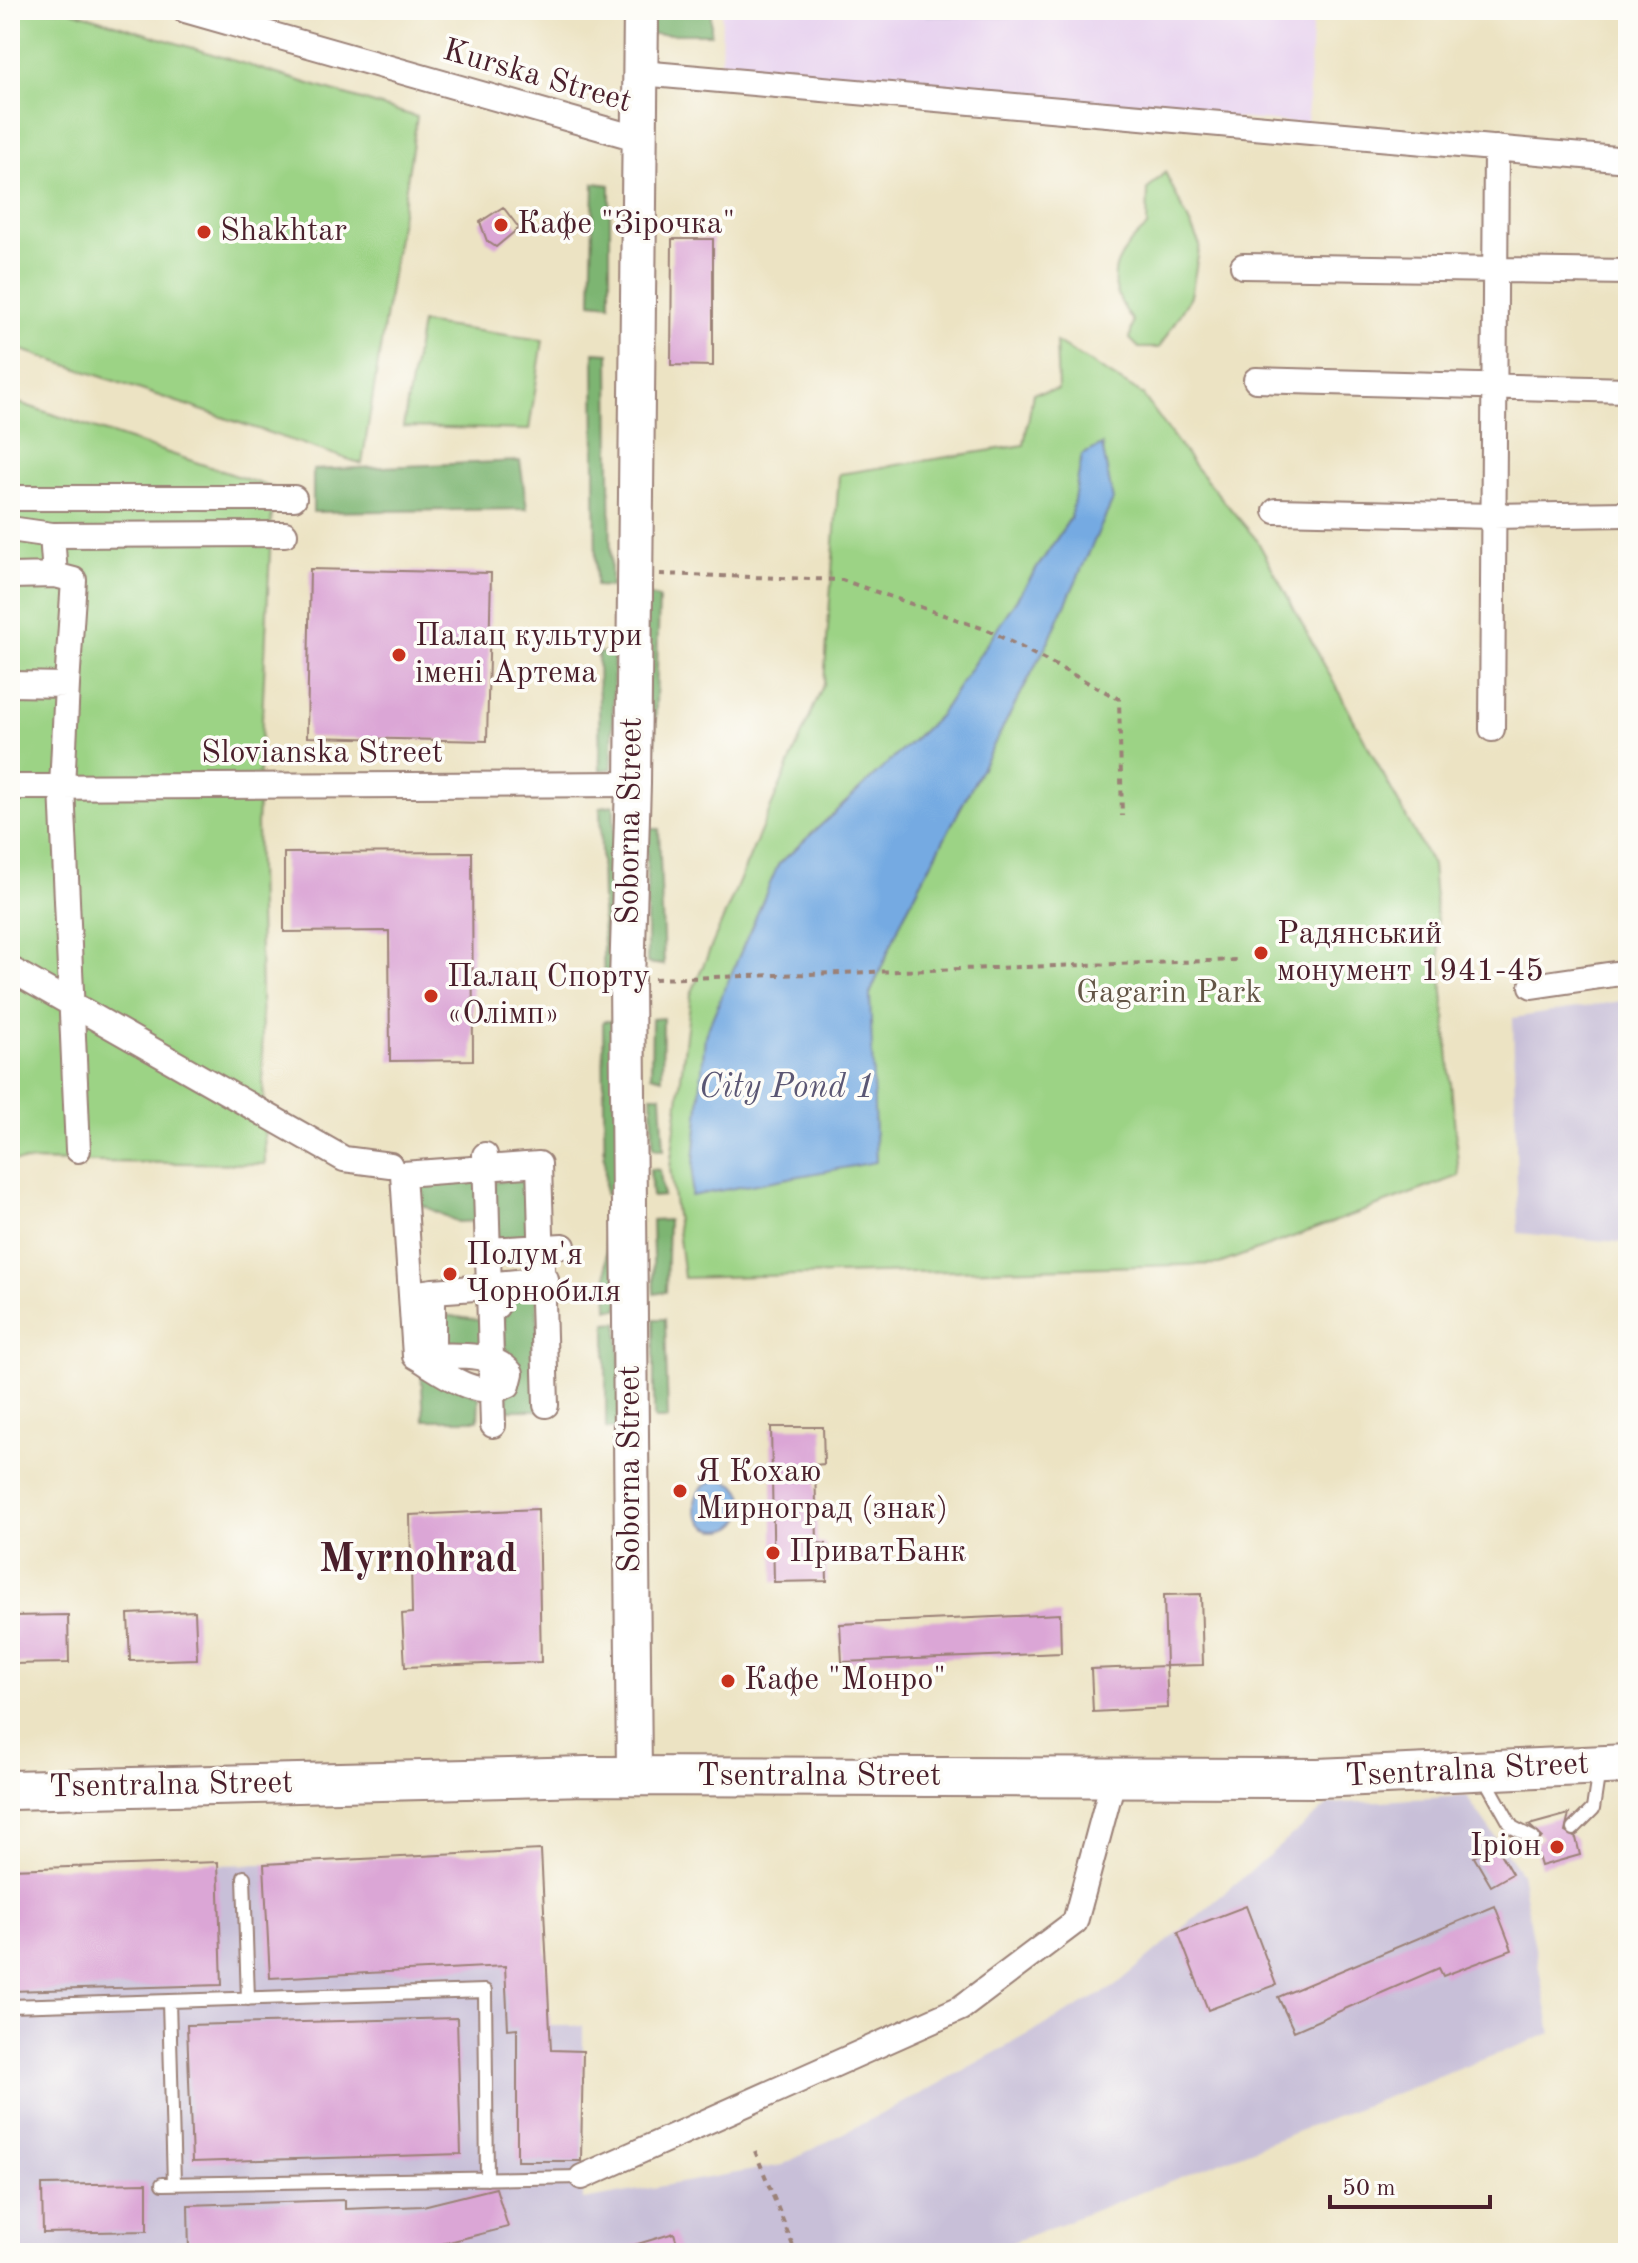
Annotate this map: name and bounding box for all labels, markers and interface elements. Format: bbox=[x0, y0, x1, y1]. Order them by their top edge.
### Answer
street label: Kurska Street bbox=[439, 35, 635, 119]
place label: Кафе "Зірочка" bbox=[517, 209, 735, 241]
place label: Shakhtar bbox=[220, 216, 347, 248]
marker: Кафе "Зірочка" bbox=[492, 216, 510, 234]
marker: Shakhtar bbox=[195, 223, 213, 241]
place label: Палац культури імені Артема bbox=[415, 621, 643, 690]
marker: Палац культури імені Артема bbox=[390, 646, 408, 664]
street label: Soborna Street bbox=[613, 717, 649, 925]
street label: Slovianska Street bbox=[201, 738, 443, 770]
place label: Радянський монумент 1941-45 bbox=[1277, 919, 1544, 988]
marker: Радянський монумент 1941-45 bbox=[1252, 944, 1270, 962]
place label: Палац Спорту «Олімп» bbox=[447, 962, 650, 1031]
park label: Gagarin Park bbox=[1076, 978, 1262, 1010]
marker: Палац Спорту «Олімп» bbox=[422, 987, 440, 1005]
water label: City Pond 1 bbox=[699, 1071, 875, 1105]
place label: Полум'я Чорнобиля bbox=[466, 1240, 621, 1309]
marker: Полум'я Чорнобиля bbox=[441, 1265, 459, 1283]
street label: Soborna Street bbox=[615, 1365, 647, 1573]
place label: Я Кохаю Мирноград (знак) bbox=[696, 1457, 948, 1526]
marker: Я Кохаю Мирноград (знак) bbox=[671, 1482, 689, 1500]
place label: ПриватБанк bbox=[789, 1537, 966, 1569]
district label: Myrnohrad bbox=[319, 1541, 517, 1581]
marker: ПриватБанк bbox=[764, 1544, 782, 1562]
place label: Кафе "Монро" bbox=[744, 1665, 946, 1697]
marker: Кафе "Монро" bbox=[719, 1672, 737, 1690]
street label: Tsentralna Street bbox=[1344, 1749, 1590, 1793]
street label: Tsentralna Street bbox=[697, 1761, 941, 1793]
street label: Tsentralna Street bbox=[49, 1768, 293, 1804]
place label: Іріон bbox=[1470, 1831, 1541, 1863]
marker: Іріон bbox=[1548, 1838, 1566, 1856]
scale bar bbox=[1330, 2159, 1490, 2209]
text: 50 m bbox=[1342, 2177, 1396, 2201]

